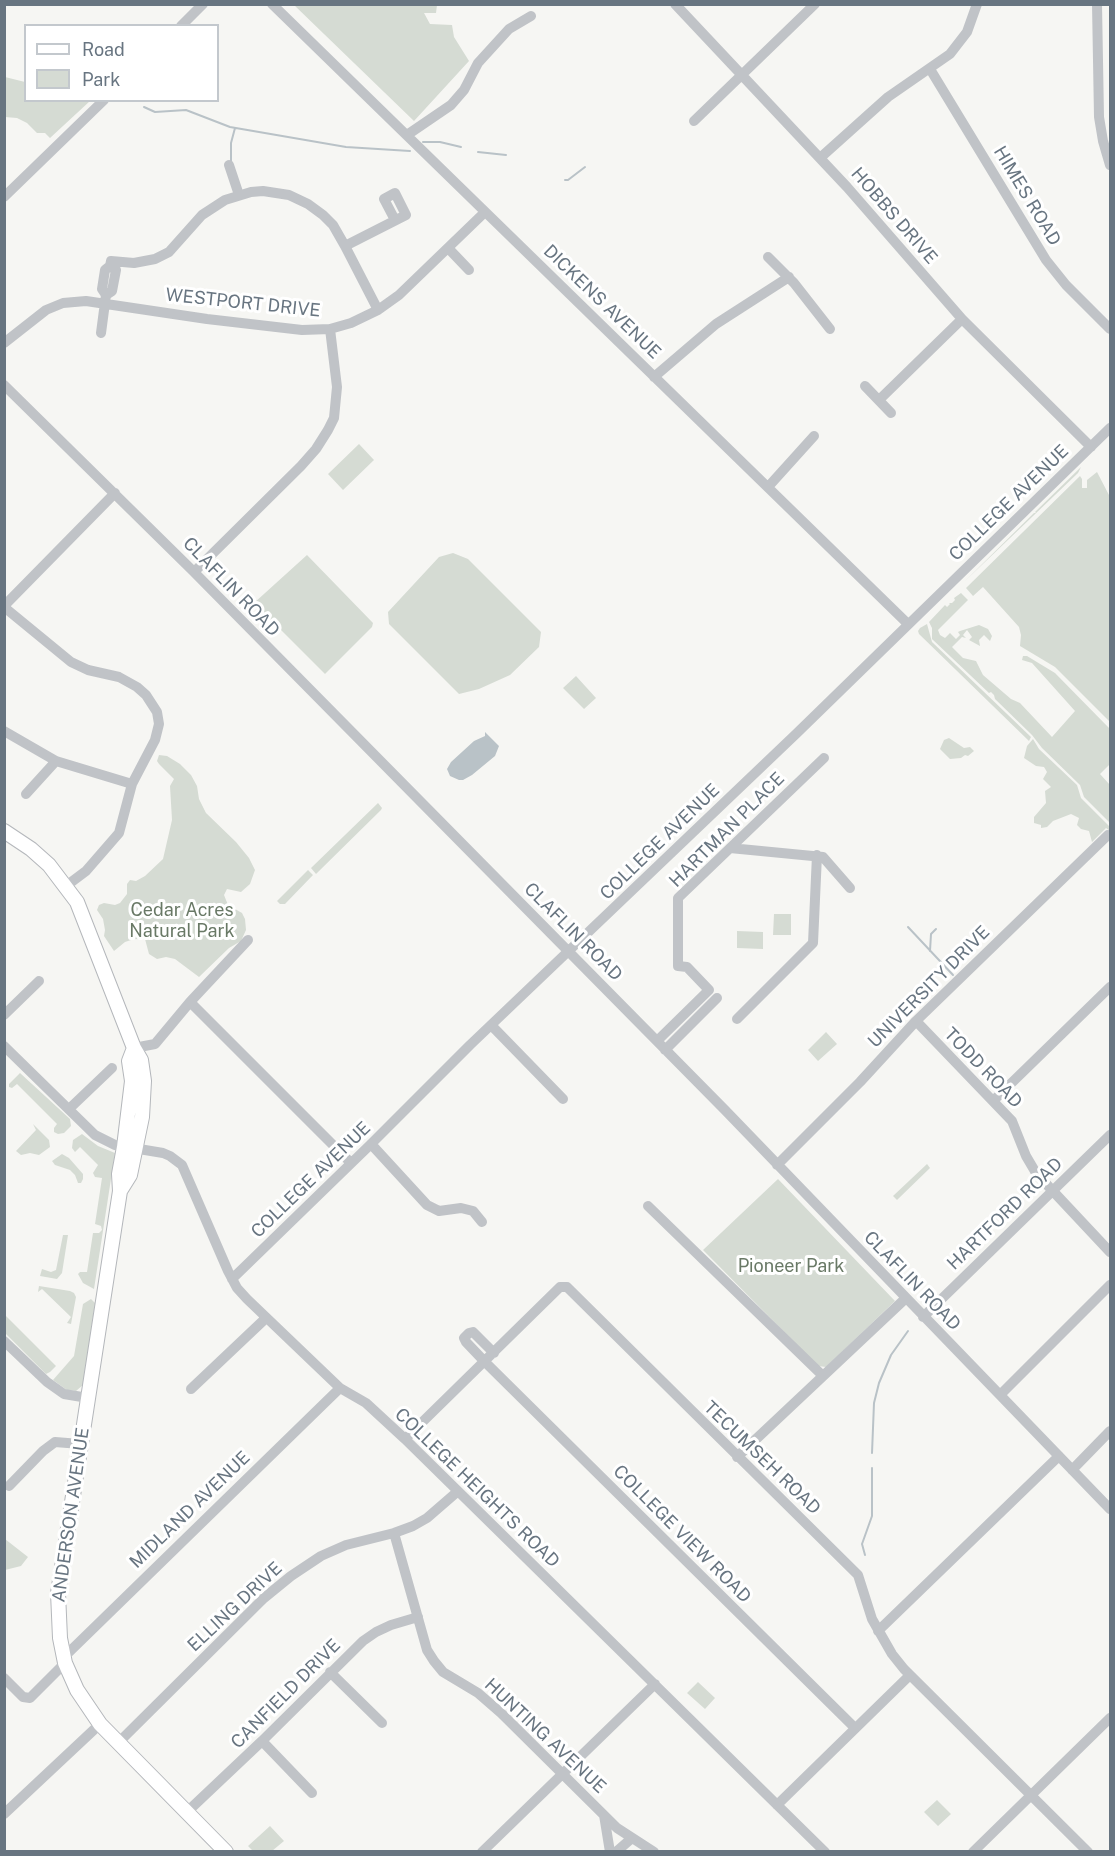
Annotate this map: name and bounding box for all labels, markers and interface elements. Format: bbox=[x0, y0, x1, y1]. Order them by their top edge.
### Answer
legend bbox=[24, 24, 219, 102]
text: Road bbox=[82, 39, 125, 60]
text: Park bbox=[82, 69, 120, 90]
street label: HIMES ROAD bbox=[989, 142, 1065, 250]
street label: HOBBS DRIVE bbox=[846, 163, 942, 269]
street label: DICKENS AVENUE bbox=[539, 240, 665, 364]
street label: WESTPORT DRIVE bbox=[164, 284, 322, 322]
street label: COLLEGE AVENUE bbox=[945, 440, 1073, 566]
street label: CLAFLIN ROAD bbox=[178, 533, 284, 641]
street label: HARTMAN PLACE bbox=[665, 768, 789, 892]
street label: COLLEGE AVENUE bbox=[596, 779, 724, 905]
street label: CLAFLIN ROAD bbox=[519, 878, 627, 986]
park label: Cedar Acres Natural Park bbox=[129, 899, 235, 942]
street label: UNIVERSITY DRIVE bbox=[864, 922, 994, 1052]
street label: TODD ROAD bbox=[939, 1023, 1027, 1113]
street label: COLLEGE AVENUE bbox=[247, 1117, 375, 1243]
street label: HARTFORD ROAD bbox=[943, 1153, 1067, 1275]
street label: CLAFLIN ROAD bbox=[859, 1227, 965, 1335]
park label: Pioneer Park bbox=[738, 1255, 844, 1277]
street label: TECUMSEH ROAD bbox=[699, 1397, 825, 1519]
street label: COLLEGE HEIGHTS ROAD bbox=[390, 1404, 564, 1572]
street label: ANDERSON AVENUE bbox=[48, 1426, 94, 1604]
street label: MIDLAND AVENUE bbox=[125, 1447, 255, 1573]
street label: COLLEGE VIEW ROAD bbox=[609, 1461, 755, 1607]
street label: ELLING DRIVE bbox=[183, 1558, 287, 1656]
street label: CANFIELD DRIVE bbox=[227, 1635, 345, 1753]
street label: HUNTING AVENUE bbox=[480, 1674, 610, 1798]

